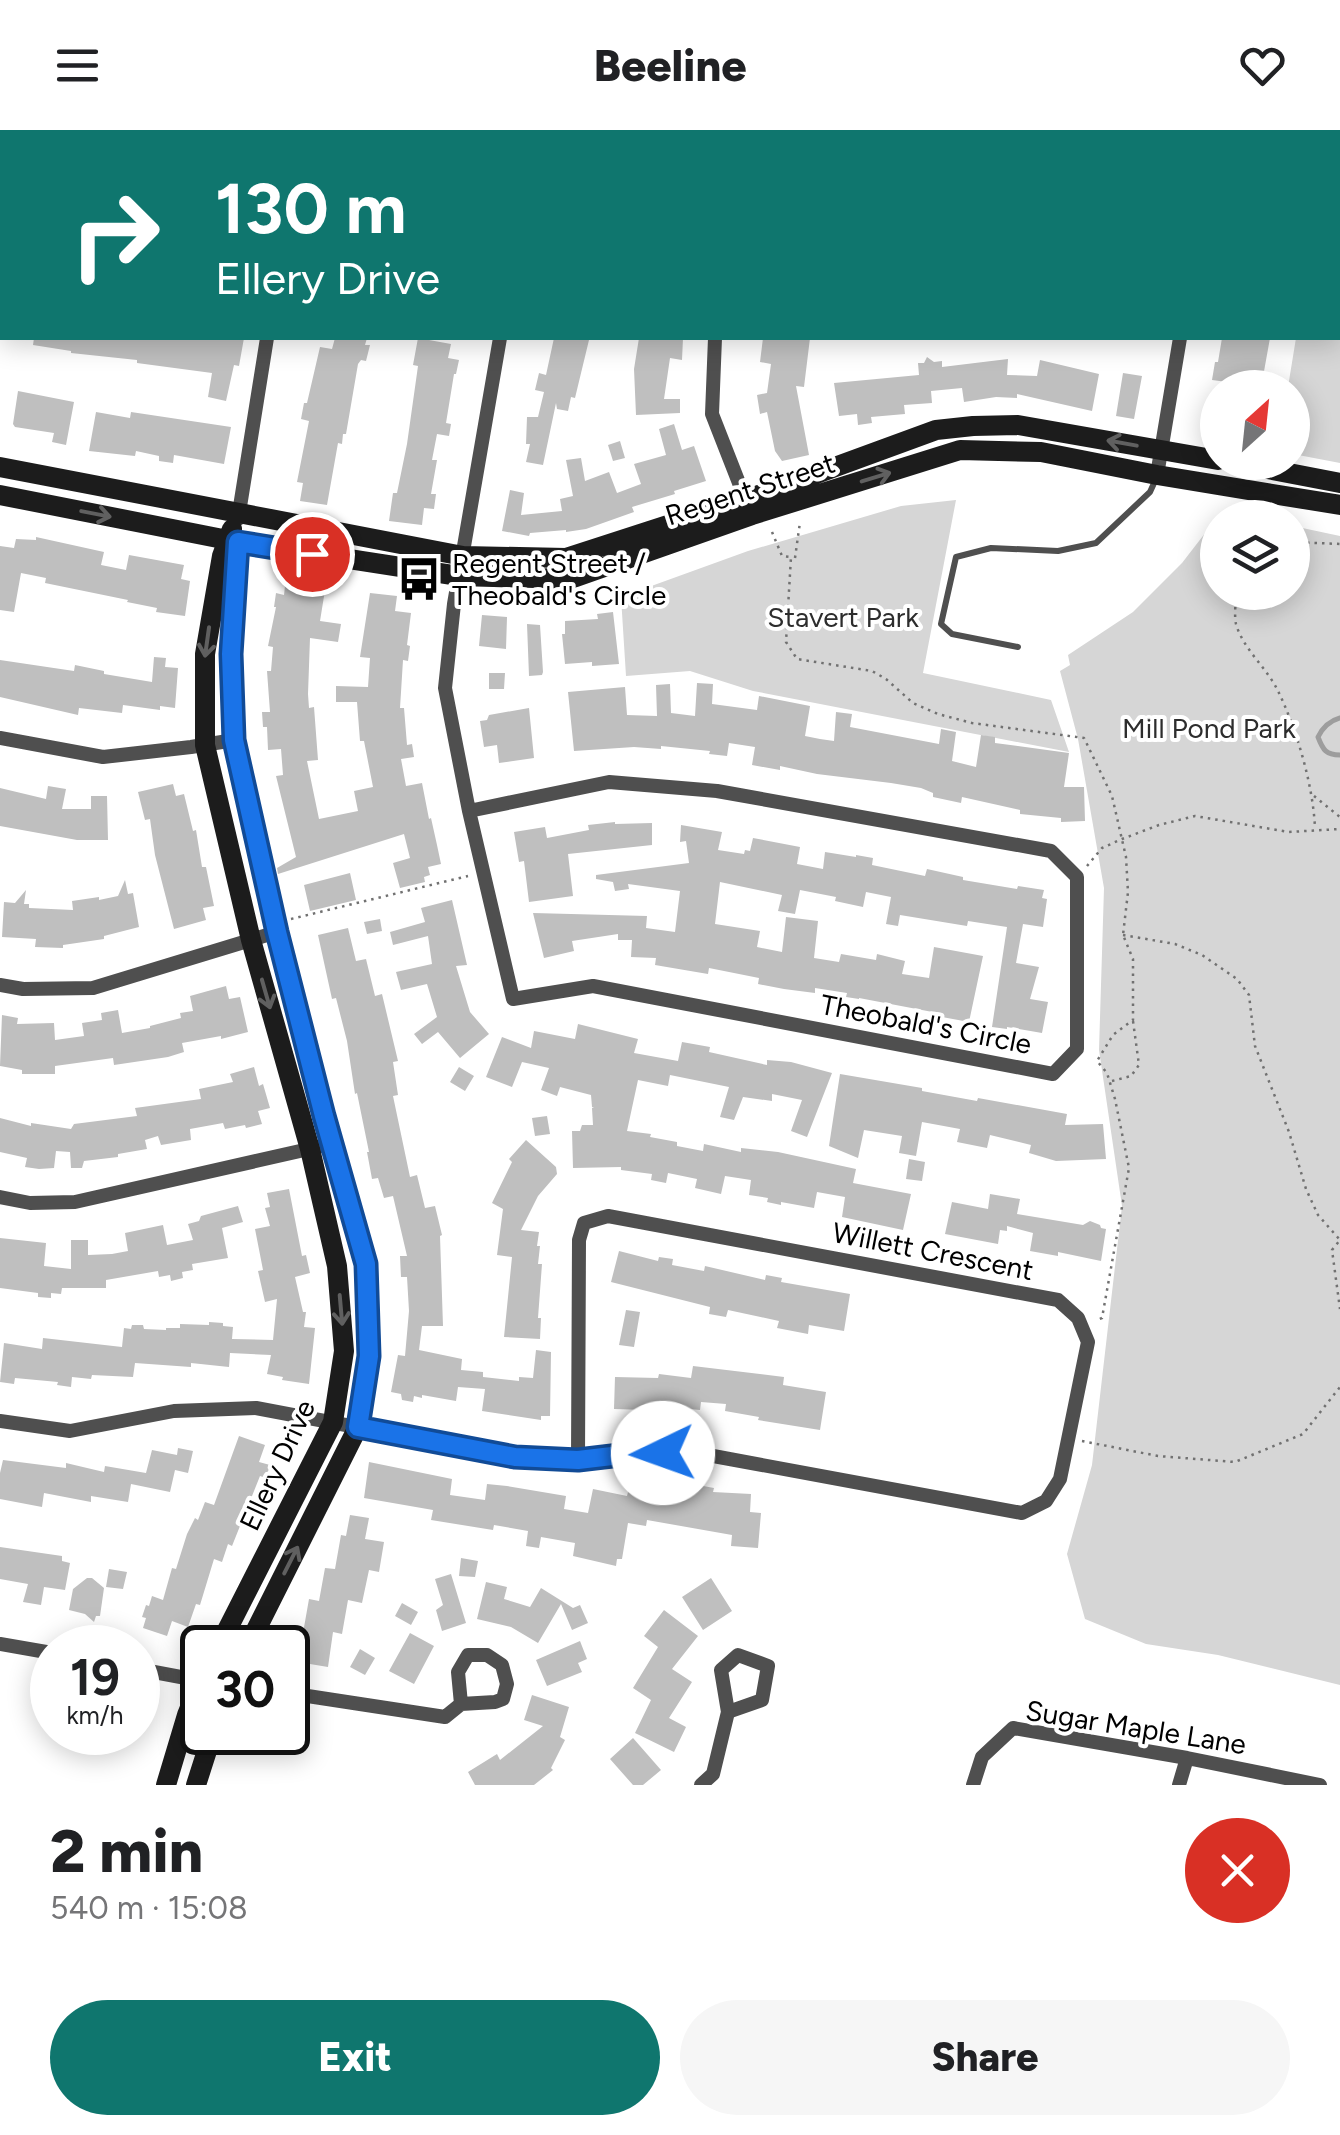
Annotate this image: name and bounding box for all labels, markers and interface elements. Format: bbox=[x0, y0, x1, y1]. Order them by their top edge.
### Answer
icon: menu bbox=[50, 38, 105, 93]
text: Beeline bbox=[593, 38, 747, 92]
icon: heart bbox=[1235, 38, 1290, 93]
text: 130 m bbox=[215, 166, 407, 251]
icon: right bbox=[50, 170, 180, 300]
text: Ellery Drive bbox=[215, 251, 440, 305]
north arrow bbox=[1200, 370, 1310, 480]
map controls bbox=[1200, 370, 1310, 610]
one-way arrow bbox=[1106, 433, 1138, 451]
street label: Regent Street bbox=[661, 446, 839, 532]
one-way arrow bbox=[860, 466, 892, 484]
button: layers bbox=[1200, 500, 1310, 610]
one-way arrow bbox=[79, 505, 111, 524]
pin bbox=[270, 512, 355, 597]
icon: arrive bbox=[285, 527, 340, 582]
place label: Regent Street / Theobald's Circle bbox=[452, 546, 666, 612]
bus stop icon: Regent Street / Theobald's Circle bbox=[395, 555, 443, 603]
park label: Stavert Park bbox=[767, 600, 919, 634]
one-way arrow bbox=[198, 625, 216, 657]
park label: Mill Pond Park bbox=[1122, 711, 1296, 745]
one-way arrow bbox=[258, 978, 277, 1009]
street label: Theobald's Circle bbox=[818, 987, 1034, 1061]
street label: Willett Crescent bbox=[830, 1215, 1036, 1287]
one-way arrow bbox=[331, 1293, 350, 1325]
street label: Ellery Drive bbox=[232, 1394, 322, 1536]
position arrow bbox=[611, 1401, 715, 1505]
one-way arrow bbox=[282, 1546, 301, 1576]
speed limit sign: 30 bbox=[180, 1625, 310, 1755]
text: 19 bbox=[70, 1647, 120, 1708]
street label: Sugar Maple Lane bbox=[1023, 1693, 1249, 1761]
text: km/h bbox=[66, 1700, 124, 1730]
text: 2 min bbox=[50, 1815, 203, 1887]
button: close bbox=[1185, 1818, 1290, 1923]
text: 540 m · 15:08 bbox=[50, 1889, 248, 1927]
button: Exit bbox=[50, 2000, 660, 2115]
button: Share bbox=[680, 2000, 1290, 2115]

